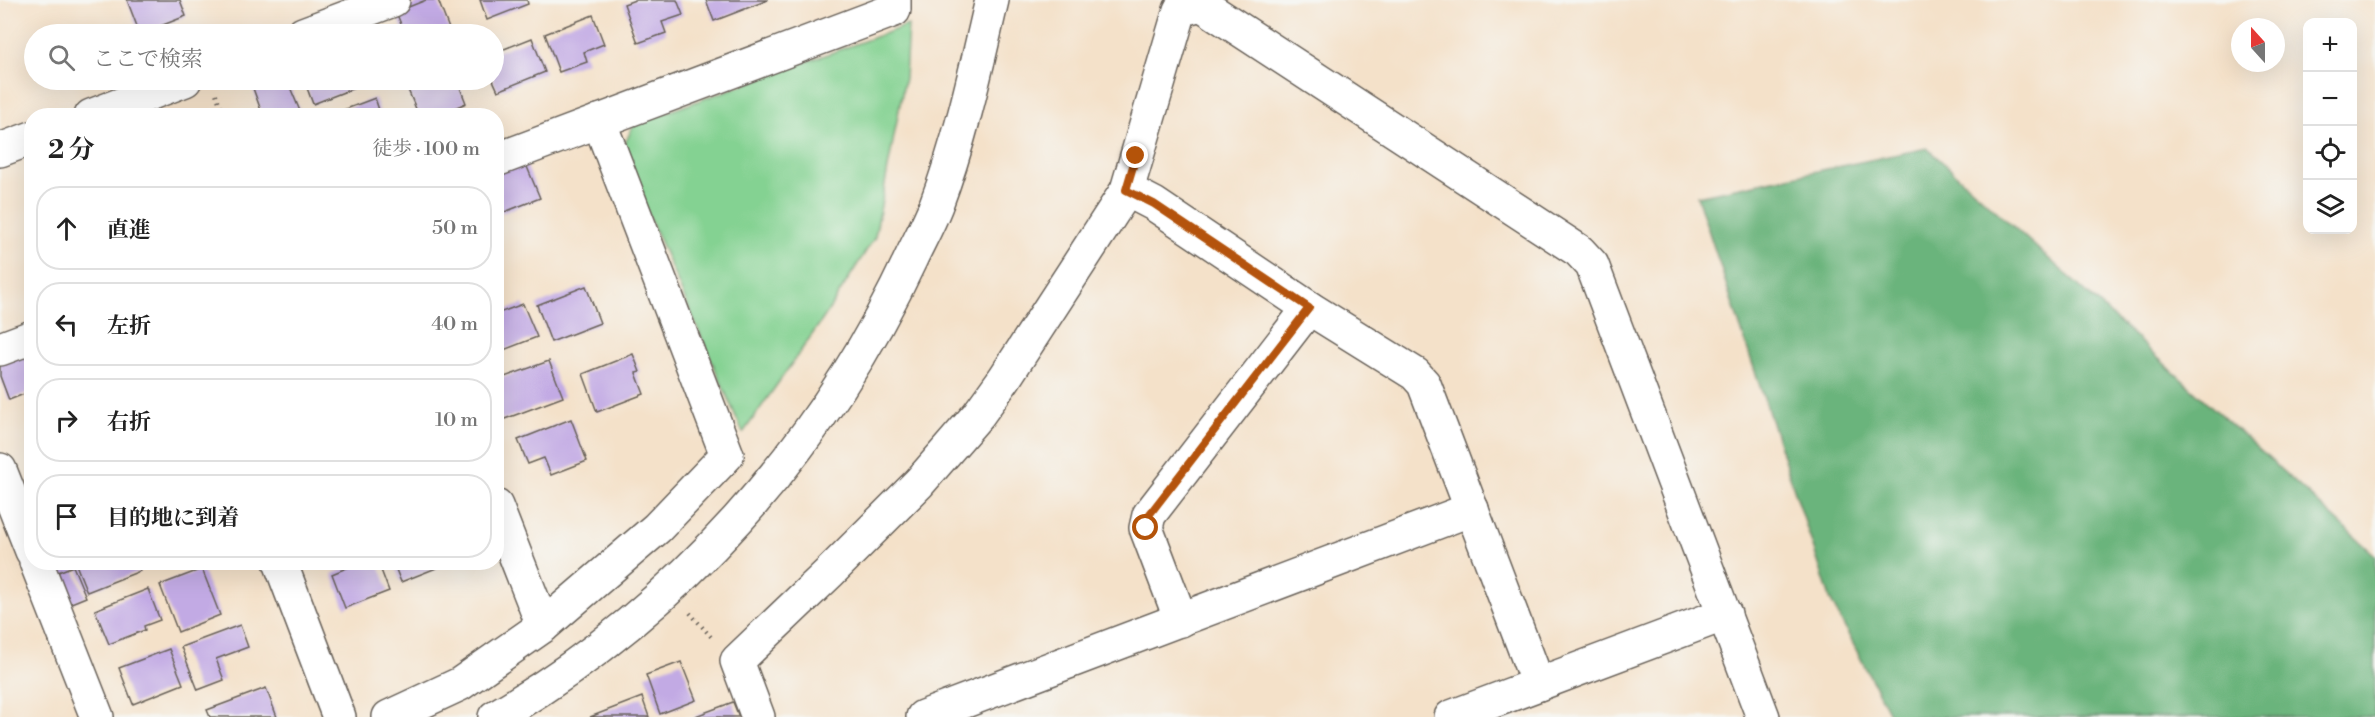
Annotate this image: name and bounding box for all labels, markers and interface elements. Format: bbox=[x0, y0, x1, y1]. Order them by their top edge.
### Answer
north arrow bbox=[2231, 18, 2285, 72]
map controls bbox=[2303, 18, 2357, 234]
button: + bbox=[2303, 18, 2357, 72]
search box bbox=[24, 24, 504, 90]
icon: search bbox=[45, 41, 78, 74]
text: ここで検索 bbox=[93, 46, 203, 73]
button: − bbox=[2303, 72, 2357, 126]
button: locate bbox=[2303, 126, 2357, 180]
text: 2 分 bbox=[48, 134, 94, 166]
text: 徒歩 · 100 m bbox=[372, 137, 480, 162]
route end bbox=[1122, 142, 1148, 168]
button: layers bbox=[2303, 180, 2357, 234]
icon: ahead bbox=[50, 212, 83, 245]
text: 50 m bbox=[432, 216, 478, 241]
text: 直進 bbox=[107, 217, 151, 244]
icon: left bbox=[50, 308, 83, 341]
text: 40 m bbox=[431, 312, 478, 337]
text: 左折 bbox=[107, 313, 151, 340]
icon: right bbox=[50, 404, 83, 437]
text: 10 m bbox=[435, 408, 478, 433]
text: 右折 bbox=[107, 409, 151, 436]
icon: arrive bbox=[50, 500, 83, 533]
text: 目的地に到着 bbox=[107, 505, 239, 532]
route start bbox=[1132, 514, 1158, 540]

